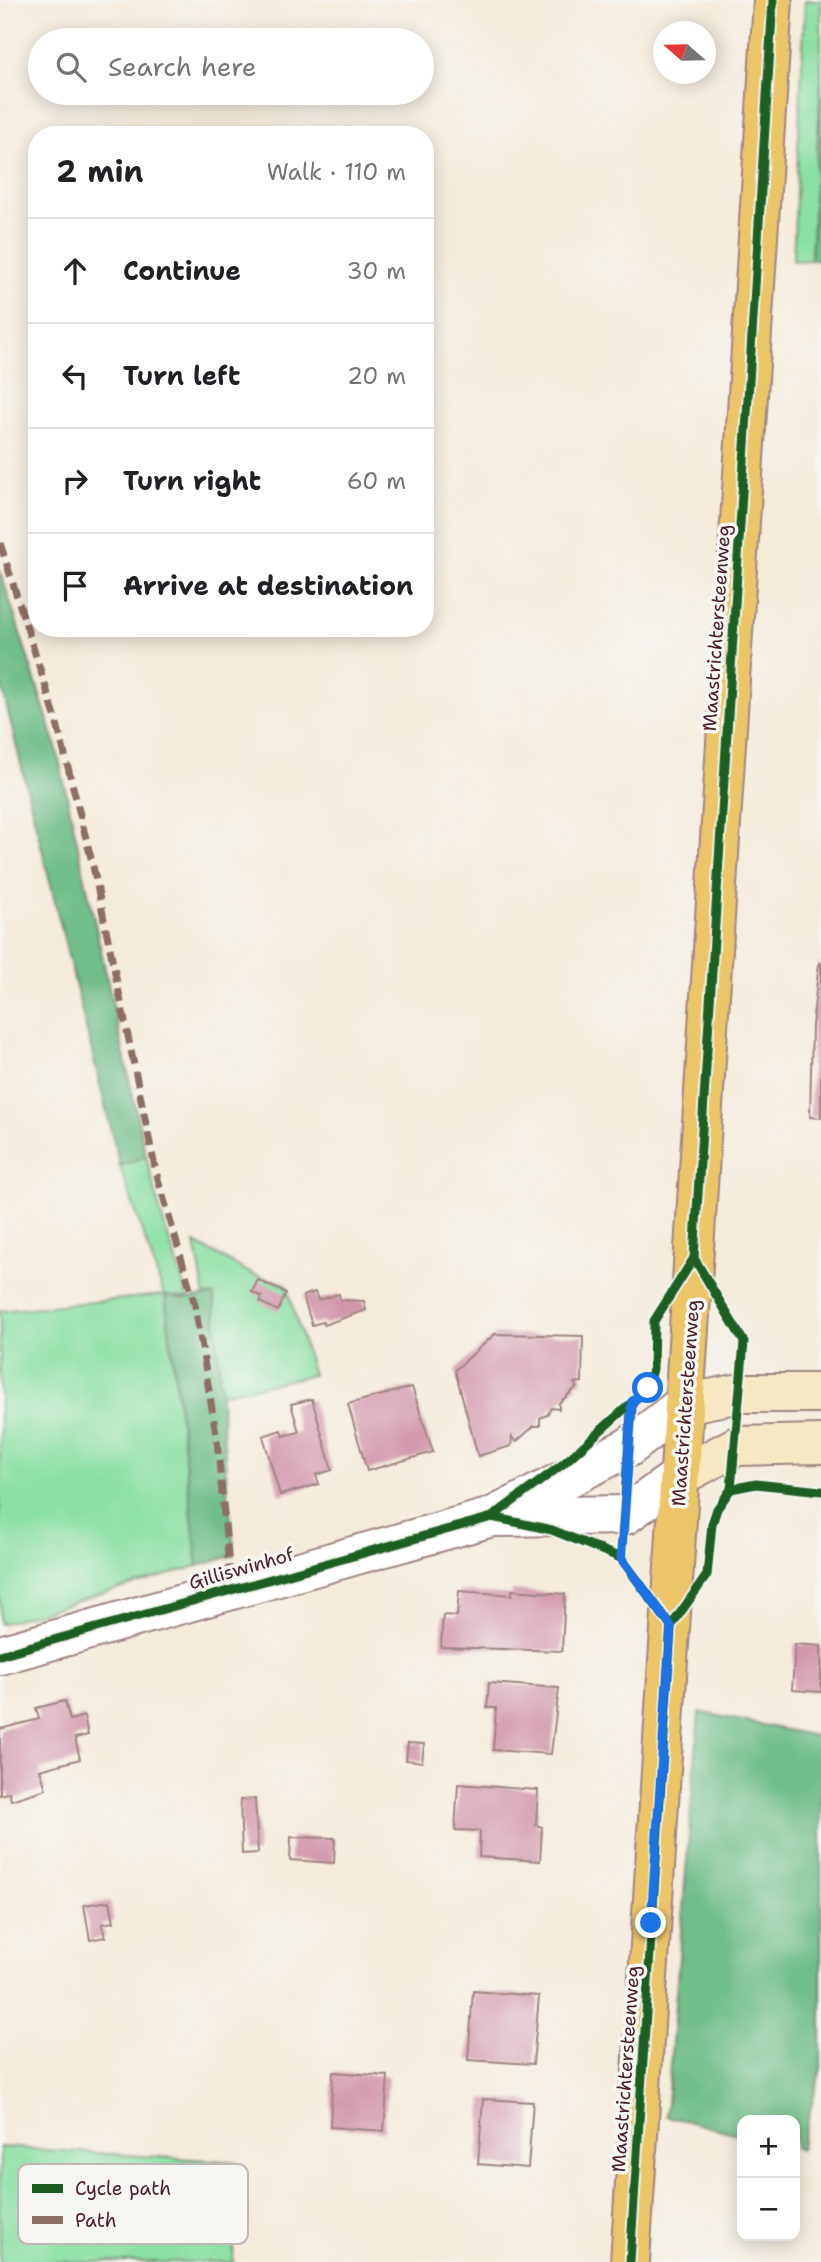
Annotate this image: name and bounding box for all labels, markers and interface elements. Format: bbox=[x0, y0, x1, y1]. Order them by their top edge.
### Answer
north arrow bbox=[653, 21, 716, 84]
search box bbox=[28, 28, 434, 105]
icon: search bbox=[52, 48, 90, 86]
text: Search here bbox=[108, 49, 257, 84]
text: 2 min bbox=[56, 151, 143, 192]
text: Walk · 110 m bbox=[267, 157, 406, 187]
icon: ahead bbox=[56, 252, 94, 290]
text: Continue bbox=[123, 253, 241, 288]
text: 30 m bbox=[347, 256, 406, 286]
icon: left bbox=[56, 357, 94, 395]
text: Turn left bbox=[123, 358, 240, 393]
text: 20 m bbox=[347, 361, 406, 391]
icon: right bbox=[56, 462, 94, 500]
text: Turn right bbox=[123, 463, 261, 498]
text: 60 m bbox=[347, 466, 406, 496]
street label: Maastrichtersteenweg bbox=[697, 524, 736, 732]
icon: arrive bbox=[56, 567, 94, 605]
text: Arrive at destination bbox=[123, 568, 413, 603]
street label: Maastrichtersteenweg bbox=[666, 1299, 705, 1507]
route start bbox=[632, 1372, 663, 1403]
street label: Gilliswinhof bbox=[186, 1541, 297, 1595]
route end bbox=[635, 1907, 666, 1938]
street label: Maastrichtersteenweg bbox=[606, 1965, 645, 2173]
map controls bbox=[737, 2115, 800, 2241]
button: + bbox=[737, 2115, 800, 2178]
legend bbox=[18, 2164, 248, 2244]
text: Cycle path bbox=[75, 2176, 171, 2201]
button: − bbox=[737, 2178, 800, 2241]
text: Path bbox=[75, 2208, 117, 2233]

